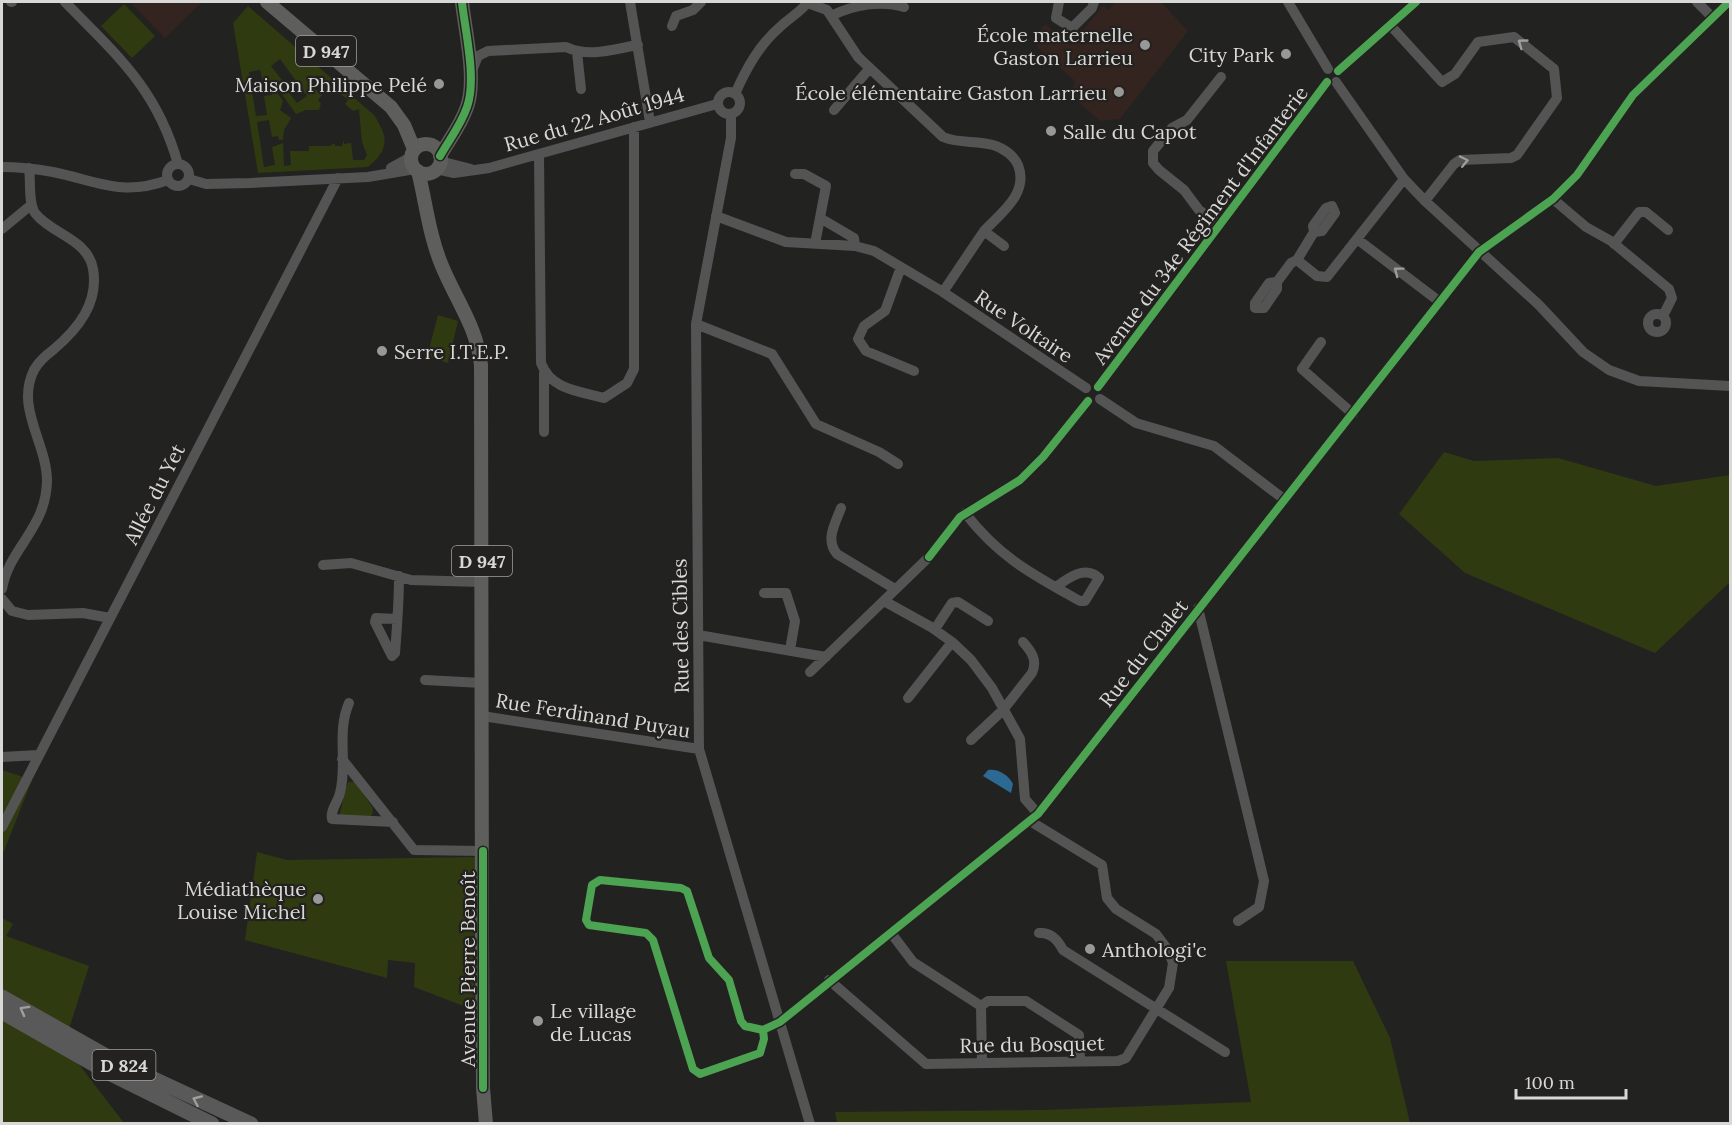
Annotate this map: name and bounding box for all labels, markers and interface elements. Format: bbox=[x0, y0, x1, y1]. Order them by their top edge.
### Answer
place label: École maternelle Gaston Larrieu bbox=[977, 22, 1133, 70]
road number: D 947 bbox=[296, 36, 356, 66]
marker: École maternelle Gaston Larrieu bbox=[1138, 38, 1152, 52]
one-way arrow bbox=[1517, 39, 1528, 50]
place label: City Park bbox=[1189, 42, 1274, 67]
marker: City Park bbox=[1279, 47, 1293, 61]
place label: Maison Philippe Pelé bbox=[235, 72, 427, 97]
marker: Maison Philippe Pelé bbox=[432, 77, 446, 91]
place label: École élémentaire Gaston Larrieu bbox=[795, 80, 1107, 105]
street label: Rue du 22 Août 1944 bbox=[501, 81, 687, 157]
street label: Avenue du 34e Régiment d'Infanterie bbox=[1086, 81, 1313, 370]
marker: École élémentaire Gaston Larrieu bbox=[1112, 85, 1126, 99]
place label: Salle du Capot bbox=[1063, 119, 1197, 144]
marker: Salle du Capot bbox=[1044, 124, 1058, 138]
one-way arrow bbox=[1459, 155, 1469, 168]
one-way arrow bbox=[1394, 268, 1405, 279]
street label: Rue Voltaire bbox=[970, 284, 1078, 368]
place label: Serre I.T.E.P. bbox=[394, 339, 509, 364]
marker: Serre I.T.E.P. bbox=[375, 344, 389, 358]
street label: Allée du Yet bbox=[118, 439, 190, 549]
road number: D 947 bbox=[452, 546, 512, 576]
street label: Rue des Cibles bbox=[666, 558, 694, 694]
street label: Rue du Chalet bbox=[1093, 594, 1193, 712]
street label: Rue Ferdinand Puyau bbox=[494, 687, 692, 743]
street label: Avenue Pierre Benoît bbox=[455, 871, 480, 1068]
place label: Médiathèque Louise Michel bbox=[177, 876, 306, 924]
marker: Médiathèque Louise Michel bbox=[311, 892, 325, 906]
place label: Anthologi'c bbox=[1101, 937, 1207, 962]
marker: Anthologi'c bbox=[1083, 942, 1097, 956]
place label: Le village de Lucas bbox=[550, 998, 637, 1046]
one-way arrow bbox=[20, 1006, 30, 1017]
marker: Le village de Lucas bbox=[531, 1014, 545, 1028]
street label: Rue du Bosquet bbox=[959, 1030, 1105, 1058]
road number: D 824 bbox=[92, 1050, 156, 1080]
scale bar bbox=[1516, 1062, 1626, 1100]
text: 100 m bbox=[1525, 1071, 1575, 1094]
one-way arrow bbox=[193, 1095, 204, 1107]

